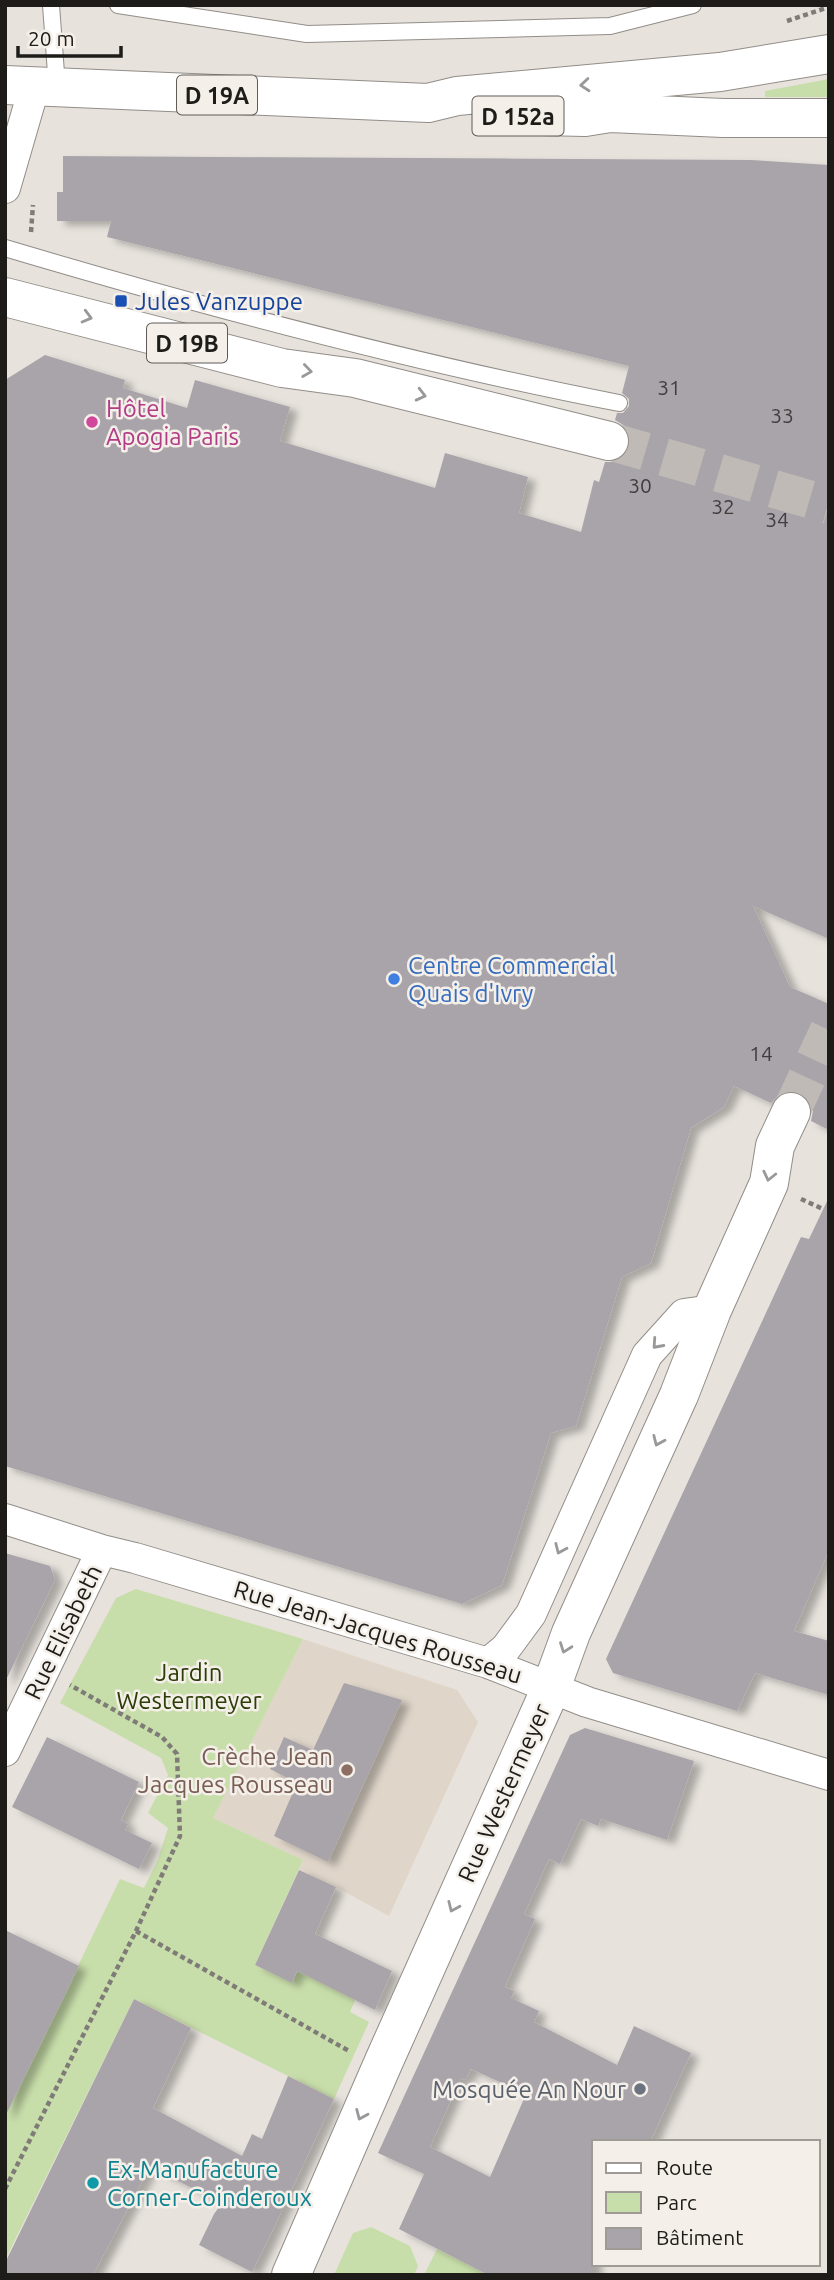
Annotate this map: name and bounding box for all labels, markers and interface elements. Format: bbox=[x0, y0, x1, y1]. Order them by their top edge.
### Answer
scale bar bbox=[18, 14, 121, 58]
text: 20 m bbox=[28, 26, 75, 50]
road number: D 19A bbox=[177, 76, 257, 114]
one-way arrow bbox=[579, 78, 591, 93]
road number: D 152a bbox=[472, 97, 564, 136]
place label: Jules Vanzuppe bbox=[135, 288, 303, 315]
marker: Jules Vanzuppe bbox=[113, 293, 129, 309]
one-way arrow bbox=[80, 309, 92, 323]
road number: D 19B bbox=[147, 324, 227, 362]
one-way arrow bbox=[301, 364, 313, 379]
house number: 31 bbox=[657, 375, 681, 399]
one-way arrow bbox=[415, 387, 427, 401]
place label: Hôtel Apogia Paris bbox=[106, 395, 239, 450]
house number: 33 bbox=[770, 403, 794, 427]
marker: Hôtel Apogia Paris bbox=[84, 414, 100, 430]
house number: 30 bbox=[628, 473, 652, 497]
house number: 32 bbox=[711, 494, 735, 518]
house number: 34 bbox=[765, 507, 789, 531]
place label: Centre Commercial Quais d'Ivry bbox=[408, 952, 615, 1007]
marker: Centre Commercial Quais d'Ivry bbox=[386, 971, 402, 987]
house number: 14 bbox=[749, 1041, 773, 1065]
one-way arrow bbox=[763, 1170, 778, 1182]
one-way arrow bbox=[653, 1336, 665, 1349]
one-way arrow bbox=[652, 1434, 666, 1446]
one-way arrow bbox=[554, 1541, 568, 1554]
street label: Rue Elisabeth bbox=[19, 1560, 107, 1704]
street label: Rue Jean-Jacques Rousseau bbox=[231, 1575, 525, 1689]
one-way arrow bbox=[559, 1642, 573, 1654]
park label: Jardin Westermeyer bbox=[116, 1659, 262, 1714]
street label: Rue Westermeyer bbox=[453, 1700, 555, 1886]
place label: Crèche Jean Jacques Rousseau bbox=[138, 1743, 333, 1798]
marker: Crèche Jean Jacques Rousseau bbox=[339, 1762, 355, 1778]
one-way arrow bbox=[447, 1900, 461, 1912]
place label: Mosquée An Nour bbox=[432, 2076, 626, 2103]
marker: Mosquée An Nour bbox=[632, 2081, 648, 2097]
one-way arrow bbox=[355, 2108, 369, 2120]
legend bbox=[592, 2140, 820, 2266]
text: Route bbox=[656, 2155, 713, 2179]
place label: Ex-Manufacture Corner-Coinderoux bbox=[107, 2156, 312, 2211]
marker: Ex-Manufacture Corner-Coinderoux bbox=[85, 2175, 101, 2191]
text: Parc bbox=[656, 2190, 697, 2214]
text: Bâtiment bbox=[656, 2225, 743, 2249]

